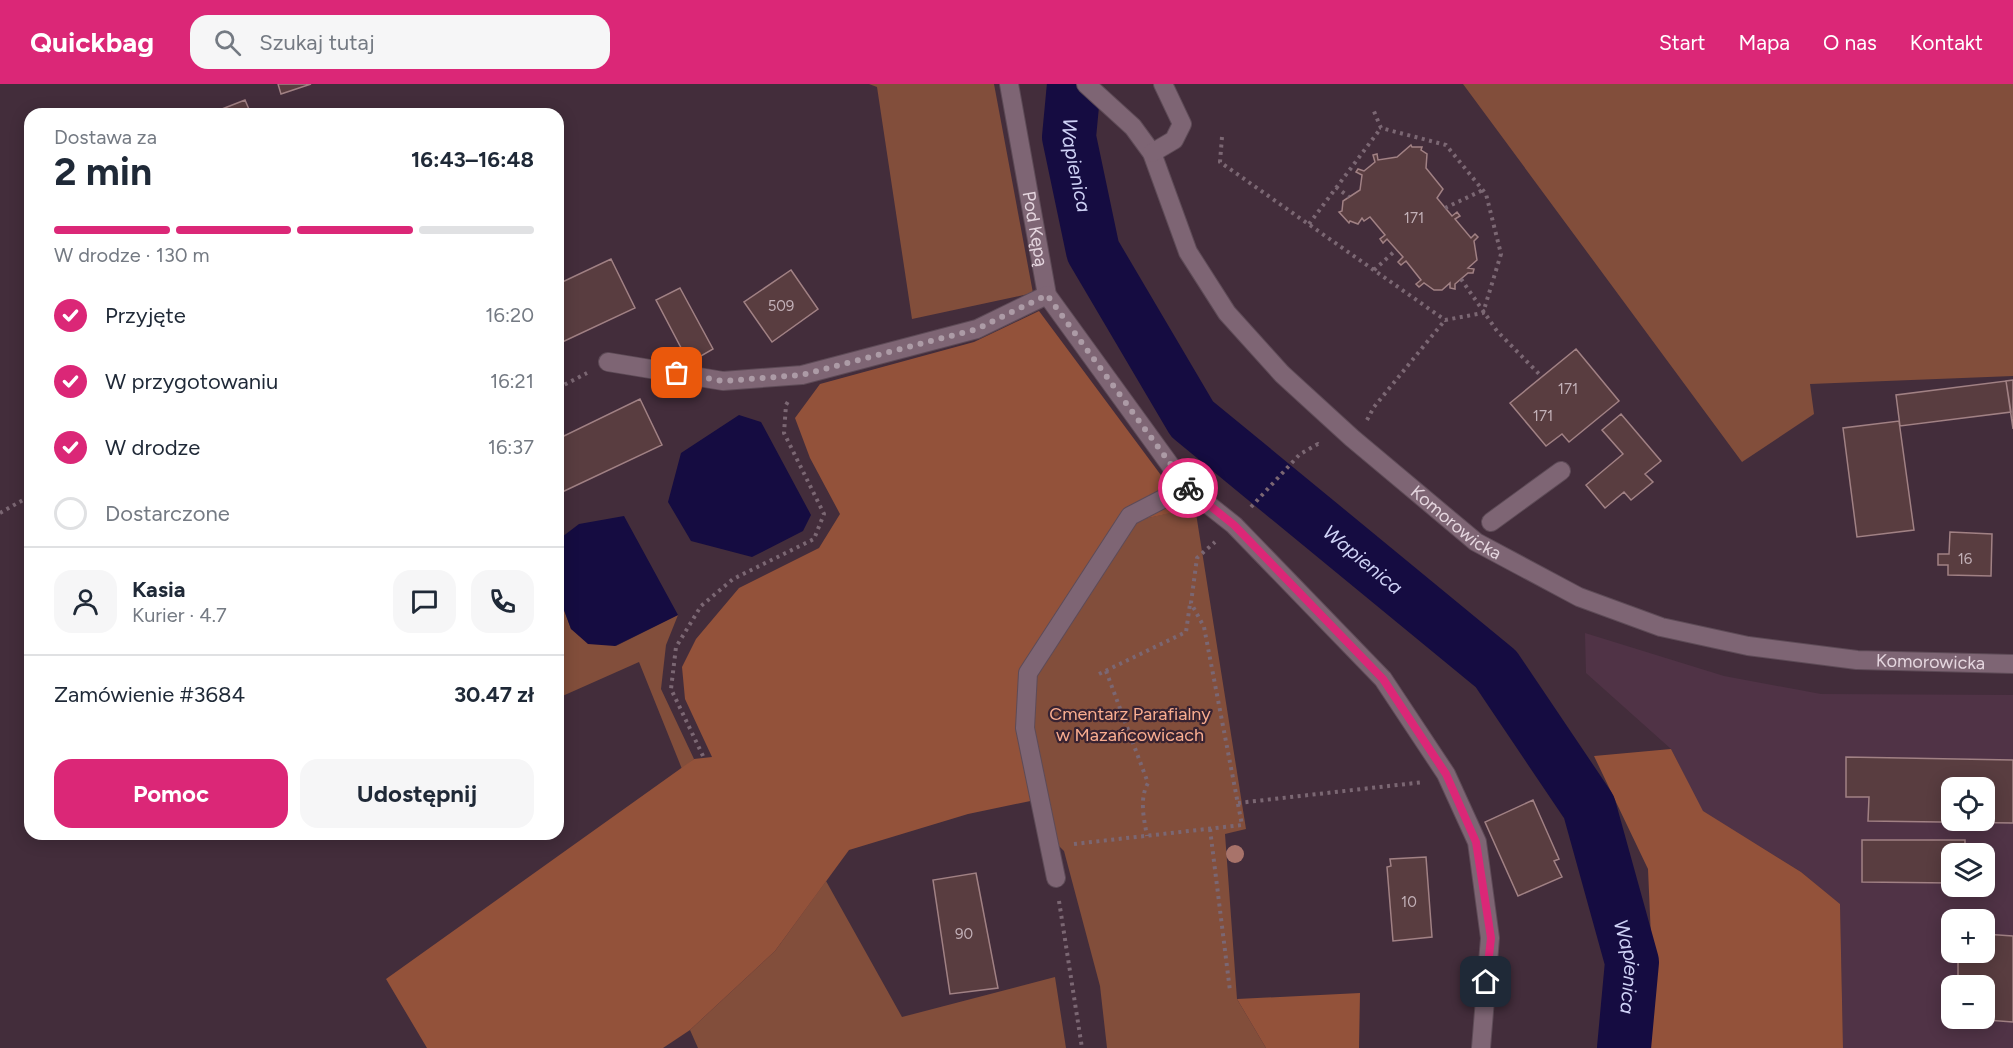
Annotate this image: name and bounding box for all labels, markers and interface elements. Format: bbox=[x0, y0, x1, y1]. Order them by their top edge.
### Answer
search box bbox=[190, 15, 610, 69]
text: Quickbag bbox=[30, 25, 154, 59]
icon: search bbox=[211, 26, 244, 59]
text: Szukaj tutaj bbox=[259, 29, 375, 56]
text: Start bbox=[1659, 30, 1705, 55]
text: Mapa bbox=[1738, 30, 1790, 55]
text: O nas bbox=[1823, 30, 1877, 55]
text: Kontakt bbox=[1910, 30, 1983, 55]
water label: Wapienica bbox=[1057, 117, 1097, 215]
text: Dostawa za bbox=[54, 125, 157, 149]
text: 16:43–16:48 bbox=[411, 146, 534, 173]
text: 2 min bbox=[54, 148, 152, 195]
street label: Pod Kępą bbox=[1017, 189, 1053, 268]
house number: 171 bbox=[1404, 209, 1424, 227]
text: W drodze · 130 m bbox=[54, 243, 210, 267]
house number: 509 bbox=[768, 297, 794, 315]
icon: check bbox=[54, 299, 87, 332]
text: Przyjęte bbox=[105, 302, 186, 329]
text: 16:20 bbox=[485, 303, 534, 327]
pin bbox=[651, 347, 702, 398]
icon: bag bbox=[660, 356, 693, 389]
icon: check bbox=[54, 365, 87, 398]
text: W przygotowaniu bbox=[105, 368, 278, 395]
text: 16:21 bbox=[490, 369, 534, 393]
house number: 171 bbox=[1558, 380, 1578, 398]
house number: 171 bbox=[1533, 407, 1553, 425]
icon: check bbox=[54, 431, 87, 464]
text: W drodze bbox=[105, 434, 200, 461]
text: 16:37 bbox=[488, 435, 534, 459]
courier bbox=[1158, 458, 1218, 518]
icon: bike bbox=[1172, 472, 1205, 505]
street label: Komorowicka bbox=[1406, 481, 1505, 564]
text: Dostarczone bbox=[105, 500, 230, 527]
water label: Wapienica bbox=[1318, 520, 1408, 599]
house number: 16 bbox=[1958, 550, 1973, 568]
button: person bbox=[54, 570, 117, 633]
button: chat bbox=[393, 570, 456, 633]
button: phone bbox=[471, 570, 534, 633]
text: Kasia bbox=[132, 576, 185, 603]
text: Kurier · 4.7 bbox=[132, 603, 227, 627]
street label: Komorowicka bbox=[1876, 649, 1985, 674]
text: Zamówienie #3684 bbox=[54, 681, 245, 708]
text: 30.47 zł bbox=[454, 681, 534, 708]
park label: Cmentarz Parafialny w Mazańcowicach bbox=[1049, 703, 1211, 746]
button: Pomoc bbox=[54, 759, 288, 828]
button: Udostępnij bbox=[300, 759, 534, 828]
map controls bbox=[1941, 777, 1995, 1029]
button: locate bbox=[1941, 777, 1995, 831]
button: layers bbox=[1941, 843, 1995, 897]
house number: 10 bbox=[1401, 893, 1417, 911]
button: + bbox=[1941, 909, 1995, 963]
water label: Wapienica bbox=[1609, 917, 1644, 1016]
house number: 90 bbox=[955, 925, 973, 943]
pin bbox=[1460, 956, 1511, 1007]
icon: home bbox=[1469, 965, 1502, 998]
button: − bbox=[1941, 975, 1995, 1029]

